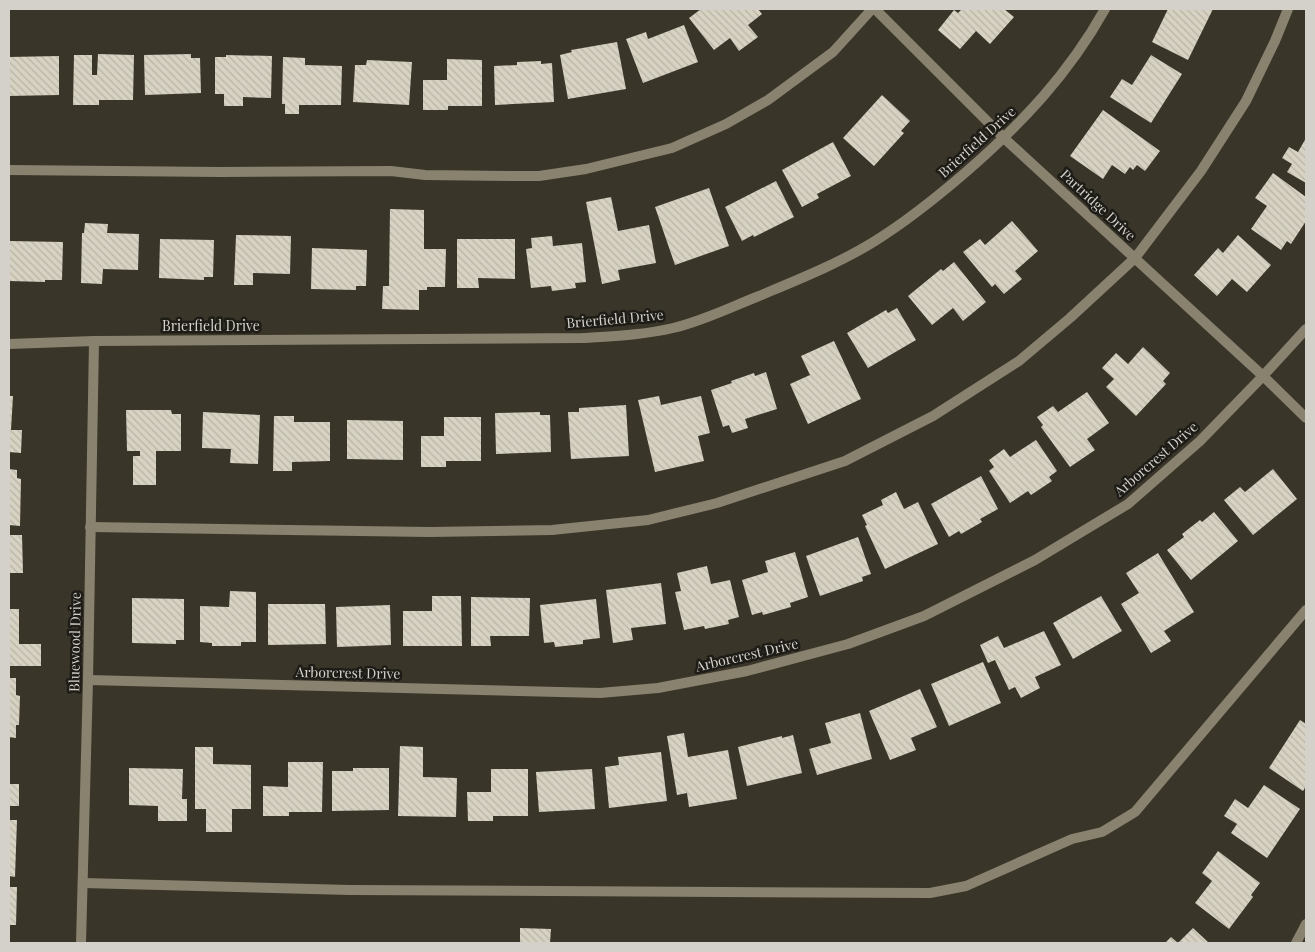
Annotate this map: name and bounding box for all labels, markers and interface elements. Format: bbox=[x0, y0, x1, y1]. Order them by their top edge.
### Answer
street label: Brierfield Drive bbox=[934, 102, 1019, 181]
street label: Partridge Drive bbox=[1056, 165, 1140, 245]
street label: Brierfield Drive bbox=[565, 305, 664, 332]
street label: Brierfield Drive bbox=[162, 316, 260, 335]
street label: Arborcrest Drive bbox=[1109, 417, 1201, 501]
street label: Bluewood Drive bbox=[64, 592, 85, 692]
street label: Arborcrest Drive bbox=[693, 633, 800, 676]
street label: Arborcrest Drive bbox=[294, 662, 401, 683]

